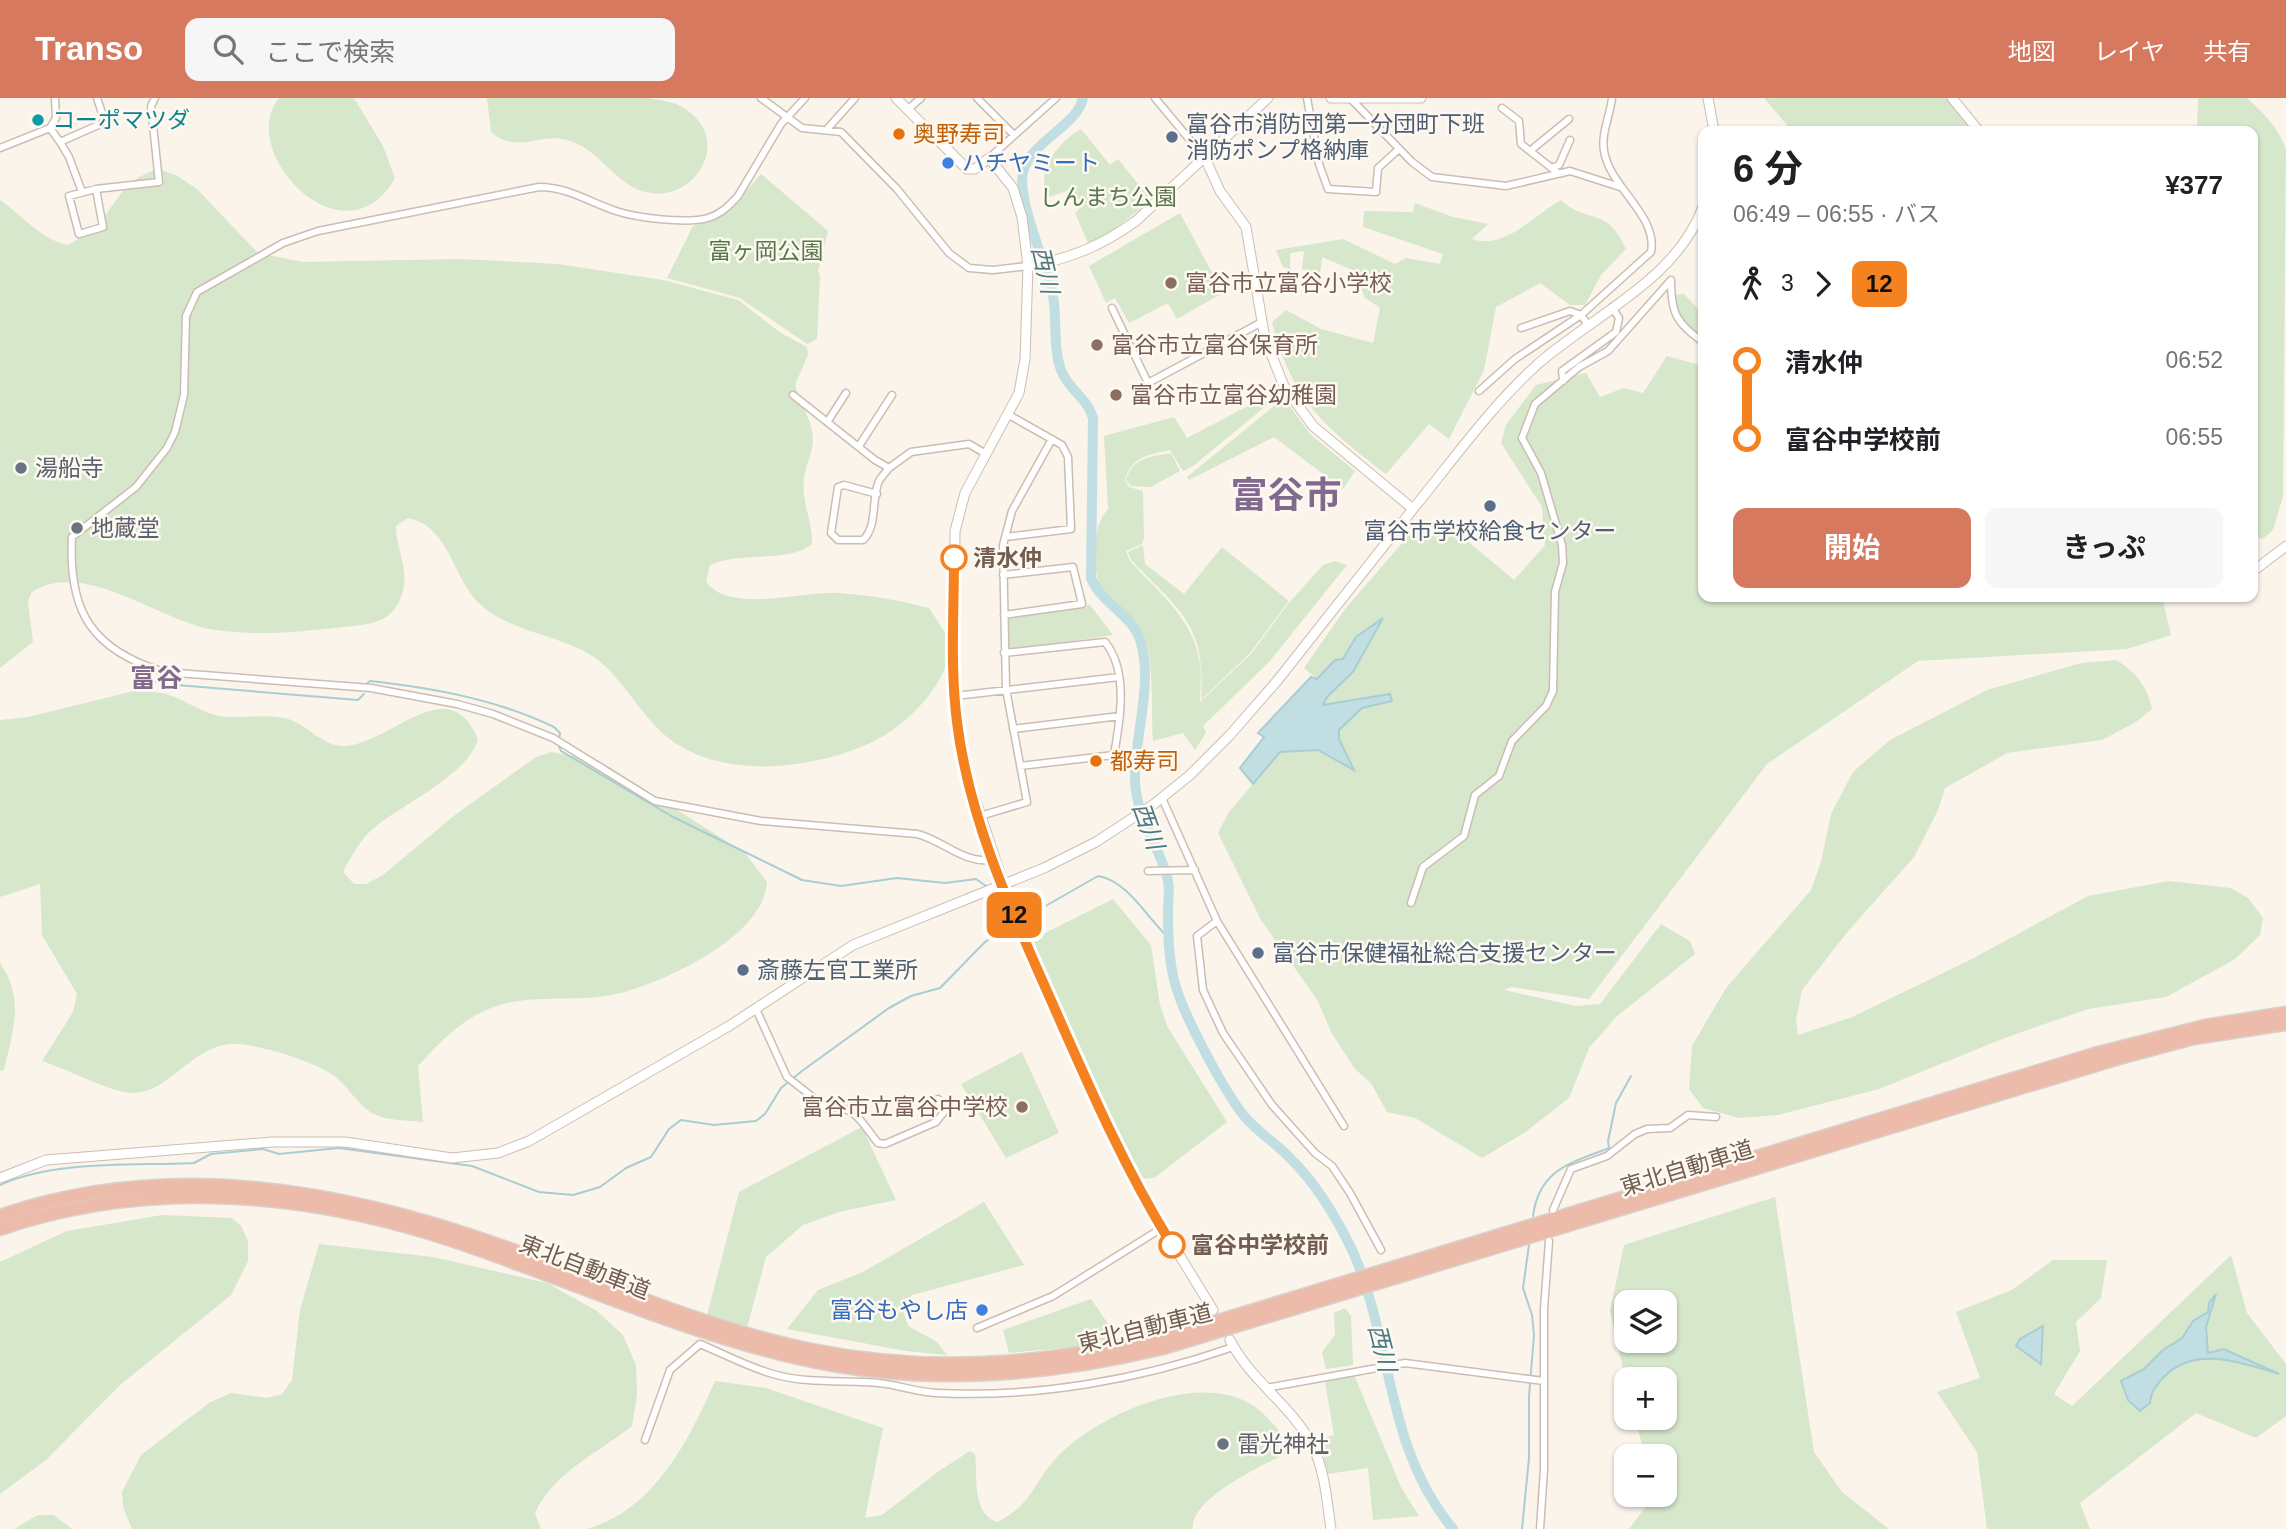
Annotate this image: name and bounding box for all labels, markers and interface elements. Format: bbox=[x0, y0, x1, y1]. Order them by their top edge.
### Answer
search box bbox=[185, 18, 675, 81]
text: Transo bbox=[35, 30, 143, 67]
icon: search bbox=[209, 30, 247, 68]
text: ここで検索 bbox=[265, 37, 395, 67]
text: 地図 bbox=[2008, 38, 2056, 65]
text: レイヤ bbox=[2094, 38, 2165, 65]
text: 共有 bbox=[2203, 38, 2251, 65]
place label: コーポマツダ bbox=[52, 107, 190, 133]
place label: 富谷市消防団第一分団町下班 消防ポンプ格納庫 bbox=[1186, 111, 1485, 163]
marker: コーポマツダ bbox=[30, 112, 46, 128]
place label: 奥野寿司 bbox=[913, 121, 1005, 147]
marker: 奥野寿司 bbox=[891, 126, 907, 142]
marker: 富谷市消防団第一分団町下班 消防ポンプ格納庫 bbox=[1164, 129, 1180, 145]
text: 6 分 bbox=[1733, 148, 1803, 190]
place label: ハチヤミート bbox=[962, 150, 1100, 176]
marker: ハチヤミート bbox=[940, 155, 956, 171]
text: ¥377 bbox=[2165, 170, 2223, 200]
park label: しんまち公園 bbox=[1039, 184, 1177, 210]
text: 06:49 – 06:55 · バス bbox=[1733, 201, 1940, 227]
park label: 富ヶ岡公園 bbox=[709, 238, 824, 264]
water label: 西川 bbox=[1027, 243, 1065, 299]
icon: walk bbox=[1733, 265, 1771, 303]
icon: forward bbox=[1804, 265, 1842, 303]
place label: 富谷市立富谷小学校 bbox=[1185, 270, 1392, 296]
text: 3 bbox=[1781, 270, 1794, 296]
text: 12 bbox=[1866, 270, 1893, 297]
marker: 富谷市立富谷小学校 bbox=[1163, 275, 1179, 291]
place label: 富谷市立富谷保育所 bbox=[1111, 332, 1318, 358]
marker: 富谷市立富谷保育所 bbox=[1089, 337, 1105, 353]
text: 06:52 bbox=[2165, 347, 2223, 373]
text: 清水仲 bbox=[1785, 348, 1863, 378]
place label: 富谷市立富谷幼稚園 bbox=[1130, 382, 1337, 408]
marker: 富谷市立富谷幼稚園 bbox=[1108, 387, 1124, 403]
text: 06:55 bbox=[2165, 424, 2223, 450]
text: 富谷中学校前 bbox=[1785, 425, 1941, 455]
place label: 湯船寺 bbox=[35, 455, 104, 481]
marker: 湯船寺 bbox=[13, 460, 29, 476]
district label: 富谷市 bbox=[1231, 475, 1342, 516]
marker: 富谷市学校給食センター bbox=[1482, 498, 1498, 514]
button: 開始 bbox=[1733, 508, 1971, 588]
button: きっぷ bbox=[1985, 508, 2223, 588]
place label: 地蔵堂 bbox=[91, 515, 160, 541]
place label: 富谷市学校給食センター bbox=[1364, 518, 1617, 544]
marker: 地蔵堂 bbox=[69, 520, 85, 536]
marker: 清水仲 bbox=[941, 545, 967, 571]
place label: 清水仲 bbox=[973, 545, 1042, 571]
district label: 富谷 bbox=[130, 663, 182, 693]
place label: 都寿司 bbox=[1110, 748, 1179, 774]
marker: 都寿司 bbox=[1088, 753, 1104, 769]
water label: 西川 bbox=[1128, 799, 1170, 856]
line badge: 12 bbox=[982, 892, 1046, 938]
text: 12 bbox=[1001, 901, 1027, 928]
place label: 富谷市保健福祉総合支援センター bbox=[1272, 940, 1617, 966]
marker: 富谷市保健福祉総合支援センター bbox=[1250, 945, 1266, 961]
place label: 斎藤左官工業所 bbox=[757, 957, 918, 983]
marker: 斎藤左官工業所 bbox=[735, 962, 751, 978]
place label: 富谷市立富谷中学校 bbox=[801, 1094, 1008, 1120]
marker: 富谷市立富谷中学校 bbox=[1014, 1099, 1030, 1115]
street label: 東北自動車道 bbox=[1617, 1135, 1757, 1201]
street label: 東北自動車道 bbox=[516, 1230, 654, 1304]
marker: 富谷中学校前 bbox=[1159, 1232, 1185, 1258]
place label: 富谷中学校前 bbox=[1191, 1232, 1329, 1258]
map controls bbox=[1614, 1290, 1677, 1507]
button: layers bbox=[1614, 1290, 1677, 1353]
place label: 富谷もやし店 bbox=[830, 1297, 968, 1323]
street label: 東北自動車道 bbox=[1075, 1299, 1215, 1357]
marker: 富谷もやし店 bbox=[974, 1302, 990, 1318]
water label: 西川 bbox=[1364, 1321, 1402, 1377]
button: + bbox=[1614, 1367, 1677, 1430]
place label: 雷光神社 bbox=[1237, 1431, 1329, 1457]
marker: 雷光神社 bbox=[1215, 1436, 1231, 1452]
button: − bbox=[1614, 1444, 1677, 1507]

